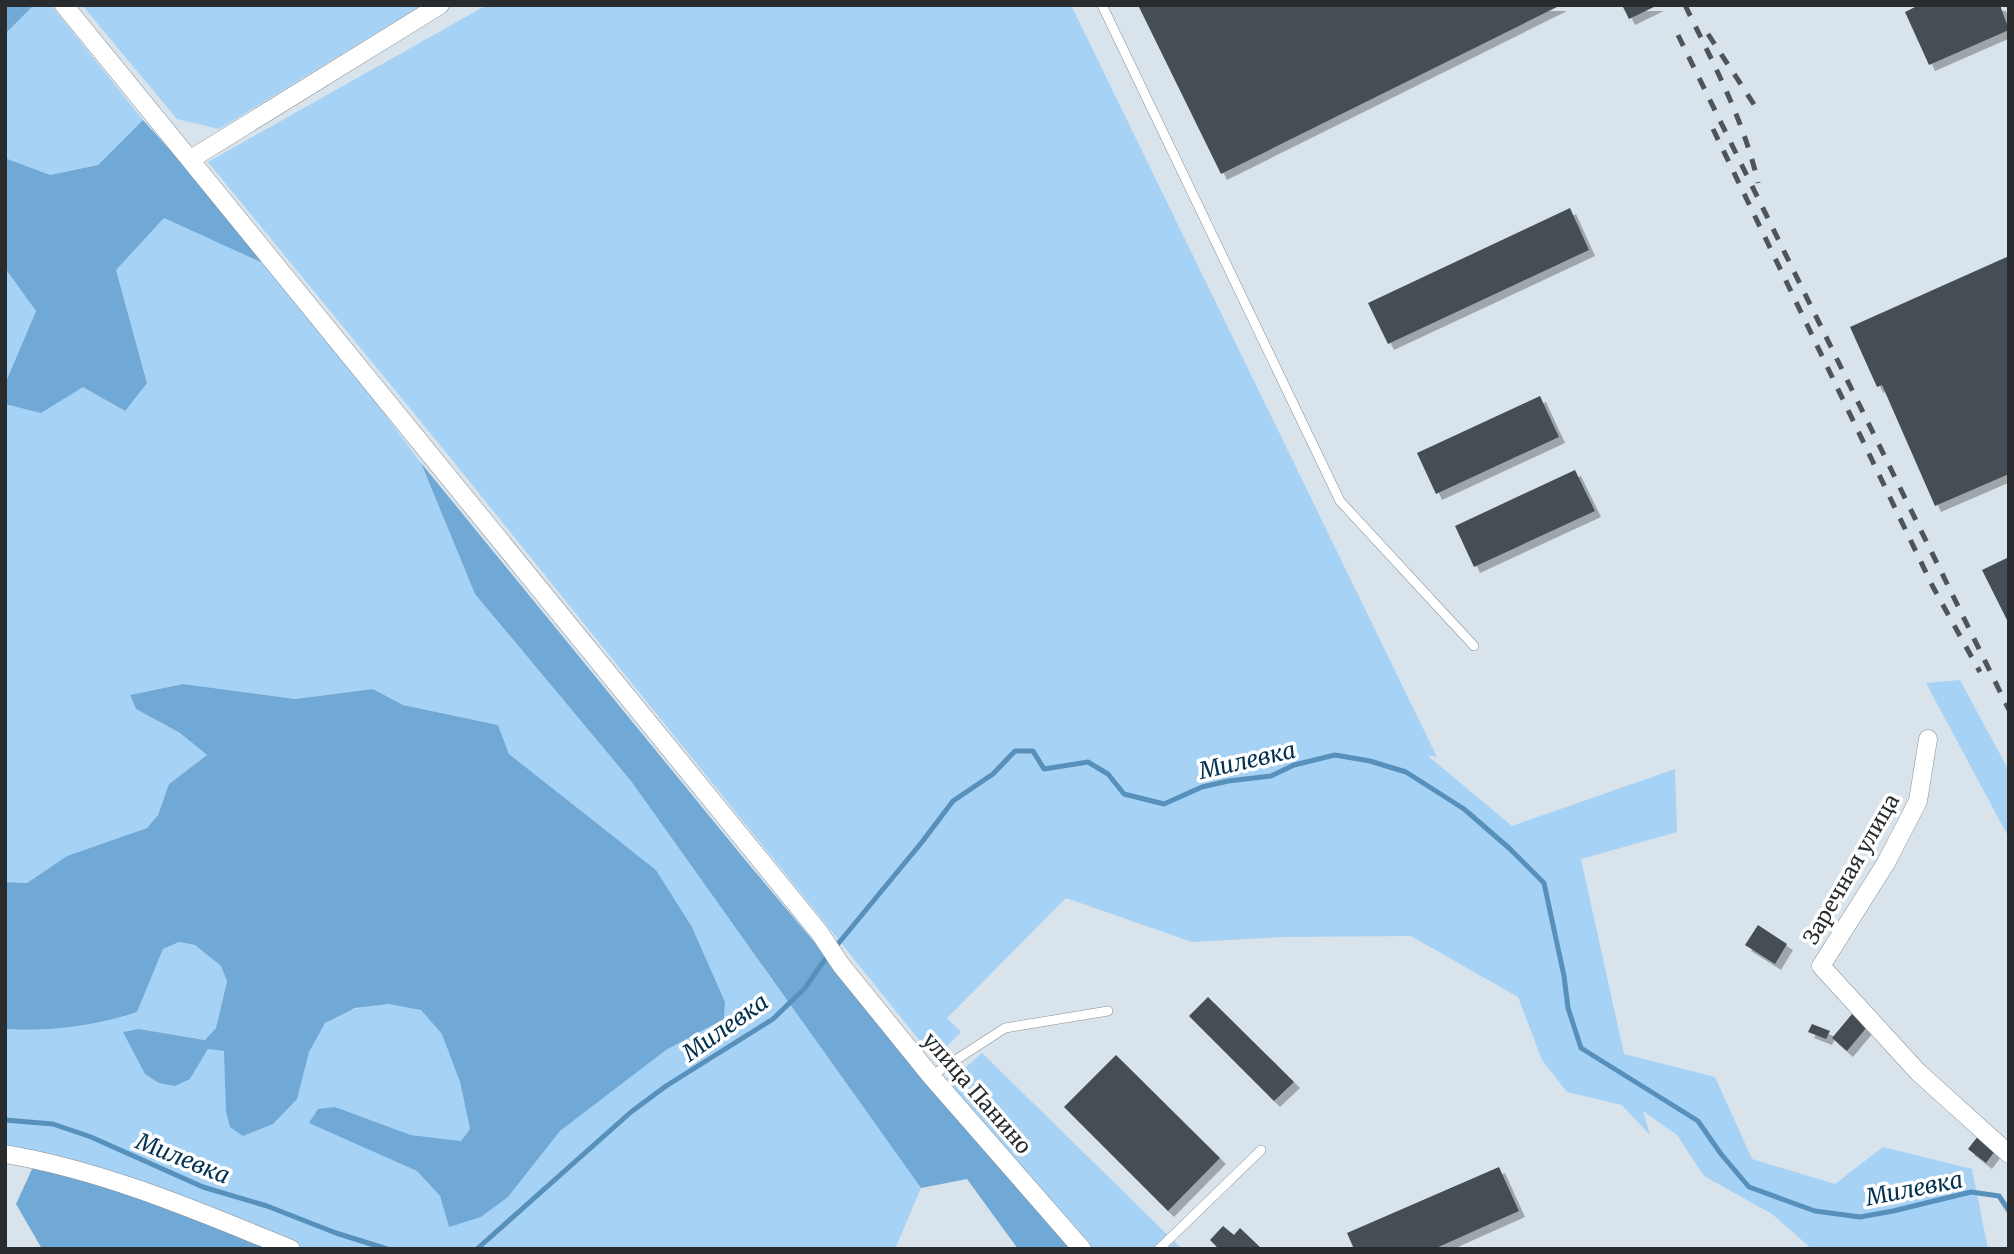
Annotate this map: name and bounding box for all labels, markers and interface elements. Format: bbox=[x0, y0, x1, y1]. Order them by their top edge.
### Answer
water label: Милевка bbox=[1195, 735, 1298, 785]
street label: Заречная улица bbox=[1797, 789, 1905, 949]
water label: Милевка bbox=[676, 987, 774, 1068]
street label: улица Панино bbox=[917, 1027, 1037, 1159]
water label: Милевка bbox=[131, 1126, 234, 1190]
water label: Милевка bbox=[1862, 1164, 1965, 1212]

